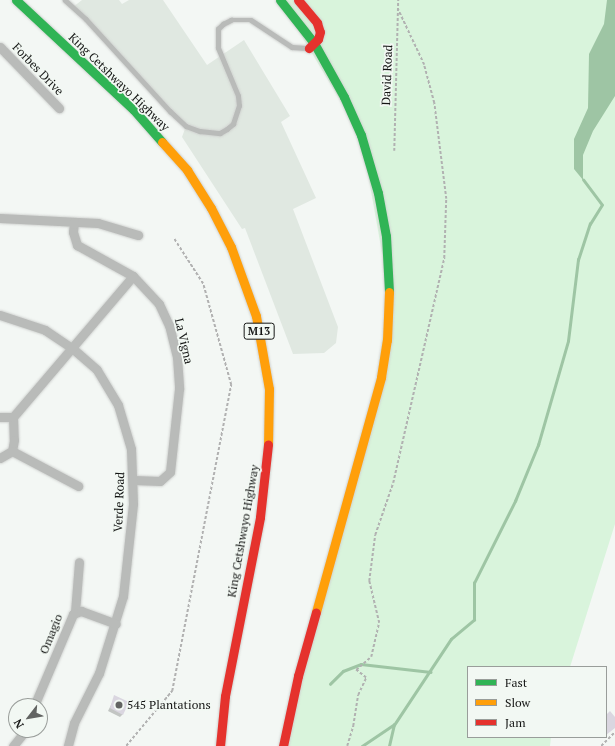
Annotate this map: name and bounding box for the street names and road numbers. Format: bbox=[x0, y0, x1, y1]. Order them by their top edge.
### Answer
street label: King Cetshwayo Highway bbox=[66, 30, 172, 134]
street label: Forbes Drive bbox=[10, 40, 66, 98]
street label: David Road bbox=[379, 44, 395, 106]
street label: La Vigna bbox=[172, 317, 196, 365]
road number: M13 bbox=[243, 322, 275, 340]
street label: King Cetshwayo Highway bbox=[224, 463, 262, 599]
street label: Verde Road bbox=[111, 472, 127, 532]
street label: Omagio bbox=[36, 612, 66, 656]

